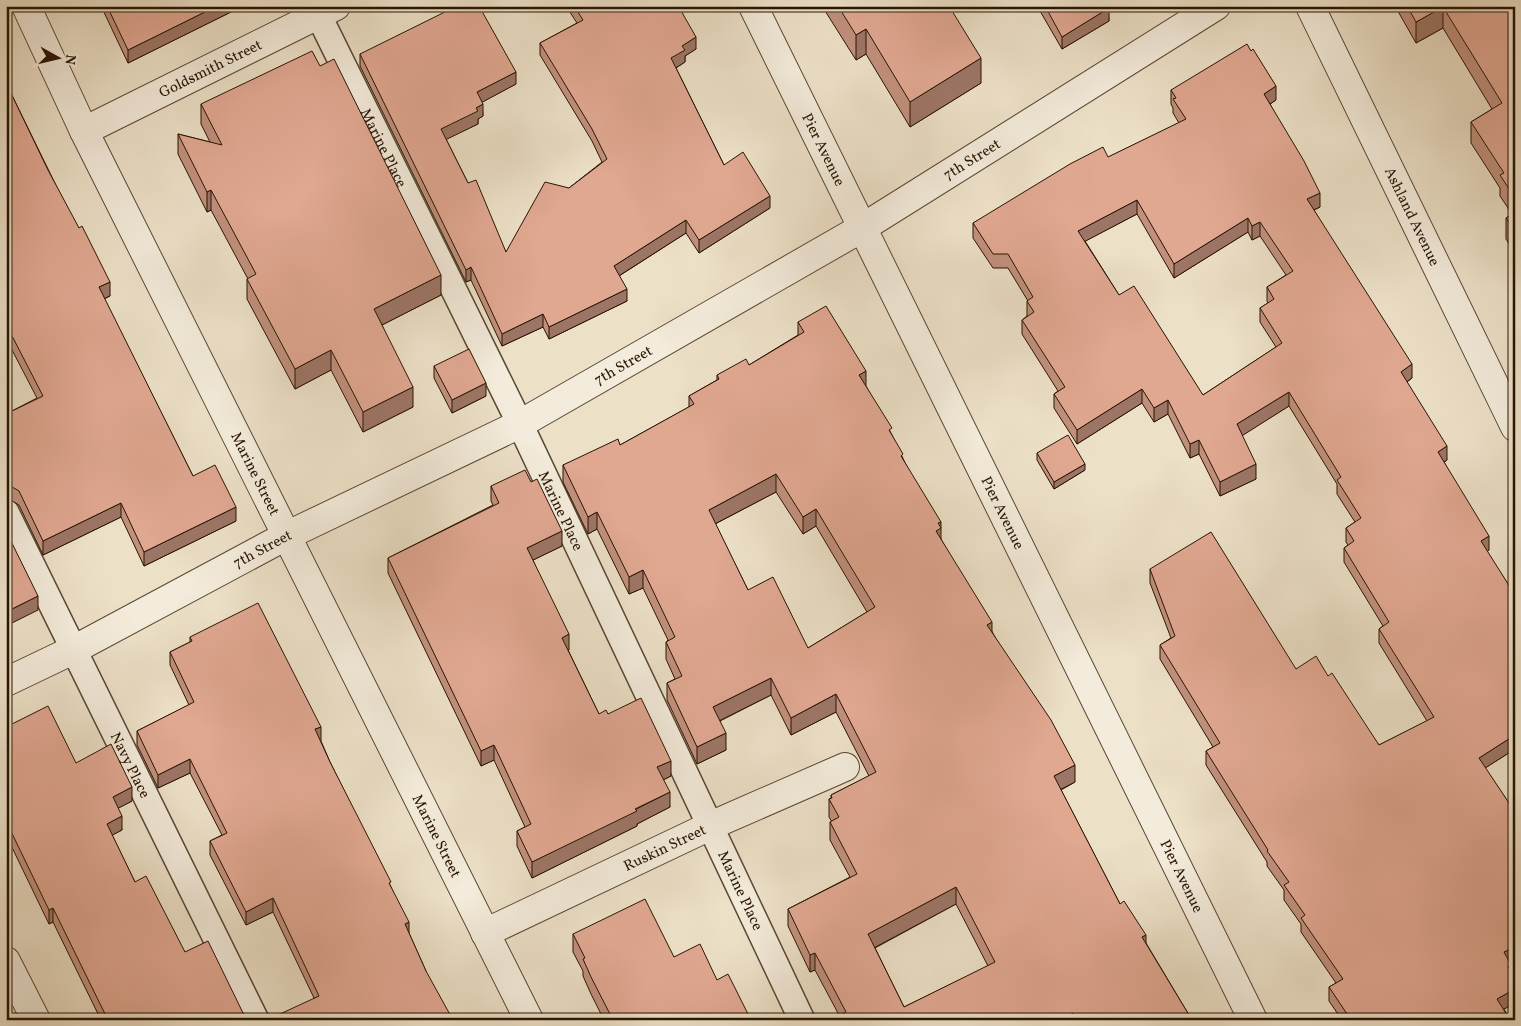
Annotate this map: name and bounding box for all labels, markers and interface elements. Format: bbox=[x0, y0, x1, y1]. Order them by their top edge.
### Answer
north arrow bbox=[32, 32, 82, 82]
street label: Goldsmith Street bbox=[156, 35, 266, 104]
text: N bbox=[59, 53, 80, 66]
street label: Marine Place bbox=[354, 105, 411, 192]
street label: Pier Avenue bbox=[796, 110, 849, 190]
street label: 7th Street bbox=[940, 135, 1005, 186]
street label: Ashland Avenue bbox=[1378, 164, 1444, 270]
street label: 7th Street bbox=[591, 341, 657, 391]
street label: Marine Street bbox=[224, 429, 284, 520]
street label: Marine Place bbox=[532, 468, 588, 555]
street label: Pier Avenue bbox=[975, 473, 1028, 553]
street label: 7th Street bbox=[230, 526, 296, 574]
street label: Navy Place bbox=[104, 729, 154, 802]
street label: Marine Street bbox=[406, 791, 465, 882]
street label: Ruskin Street bbox=[621, 820, 710, 878]
street label: Pier Avenue bbox=[1154, 837, 1207, 917]
street label: Marine Place bbox=[711, 848, 767, 934]

